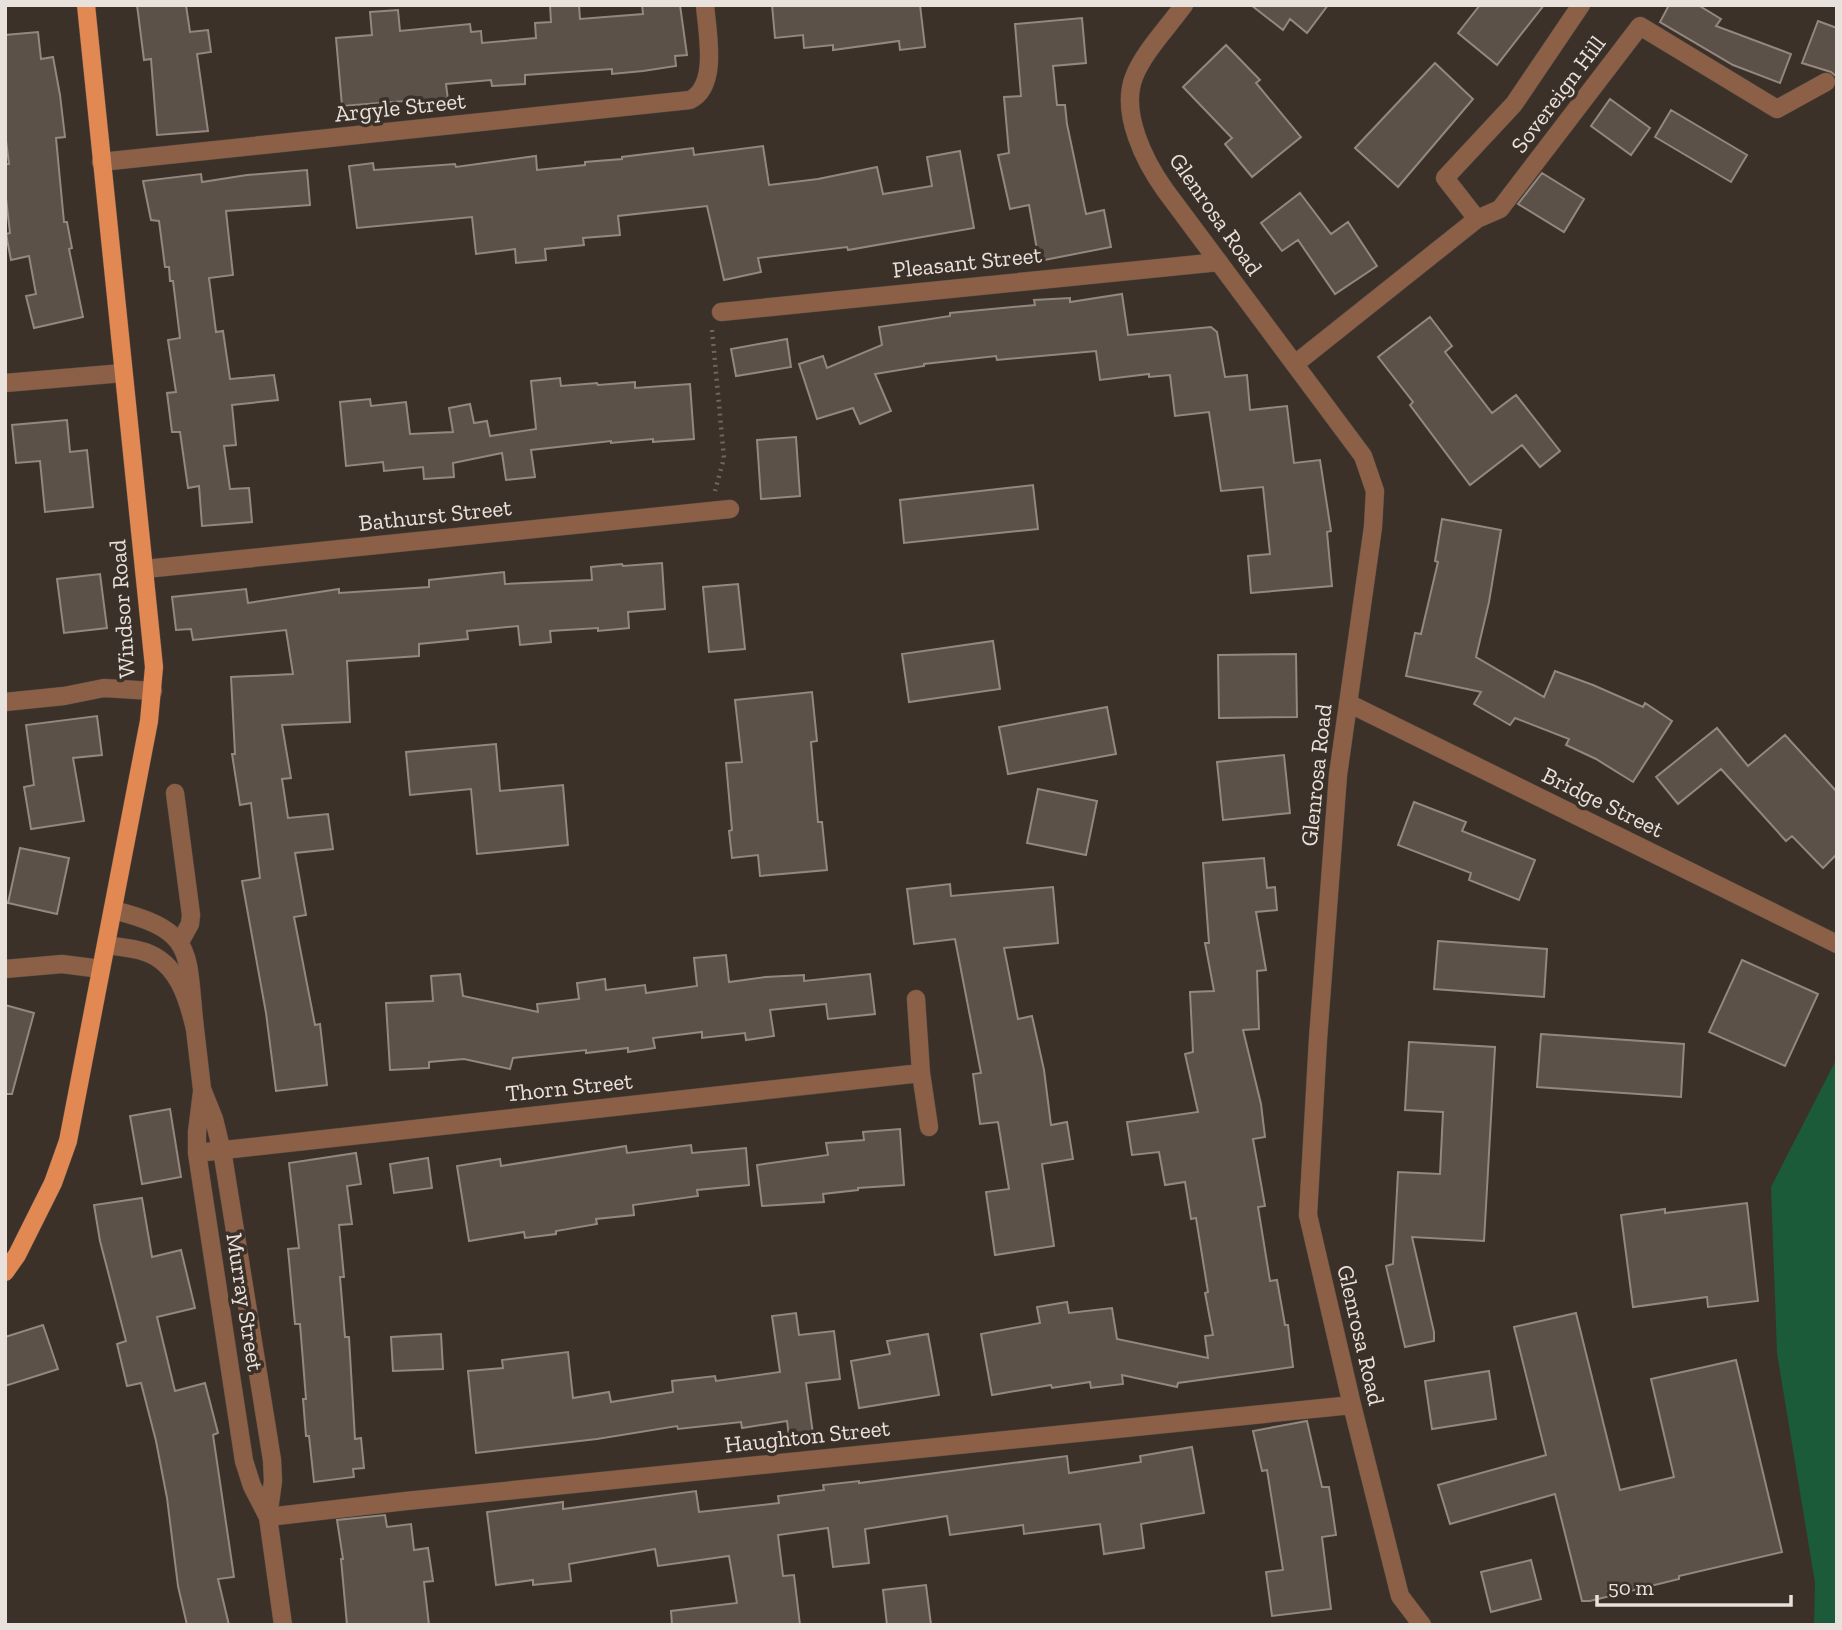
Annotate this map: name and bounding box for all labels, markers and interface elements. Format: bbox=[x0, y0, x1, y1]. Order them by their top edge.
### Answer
street label: Sovereign Hill bbox=[1505, 30, 1611, 158]
street label: Argyle Street bbox=[333, 86, 467, 128]
street label: Glenrosa Road bbox=[1163, 147, 1269, 281]
street label: Pleasant Street bbox=[891, 240, 1043, 284]
street label: Bathurst Street bbox=[357, 493, 513, 537]
street label: Windsor Road bbox=[103, 538, 141, 679]
street label: Glenrosa Road bbox=[1295, 702, 1337, 848]
street label: Bridge Street bbox=[1538, 761, 1669, 844]
street label: Thorn Street bbox=[504, 1066, 634, 1108]
street label: Murray Street bbox=[220, 1231, 270, 1374]
street label: Glenrosa Road bbox=[1331, 1262, 1391, 1408]
street label: Haughton Street bbox=[723, 1413, 891, 1459]
scale bar bbox=[1597, 1564, 1791, 1608]
text: 50 m bbox=[1608, 1575, 1654, 1600]

